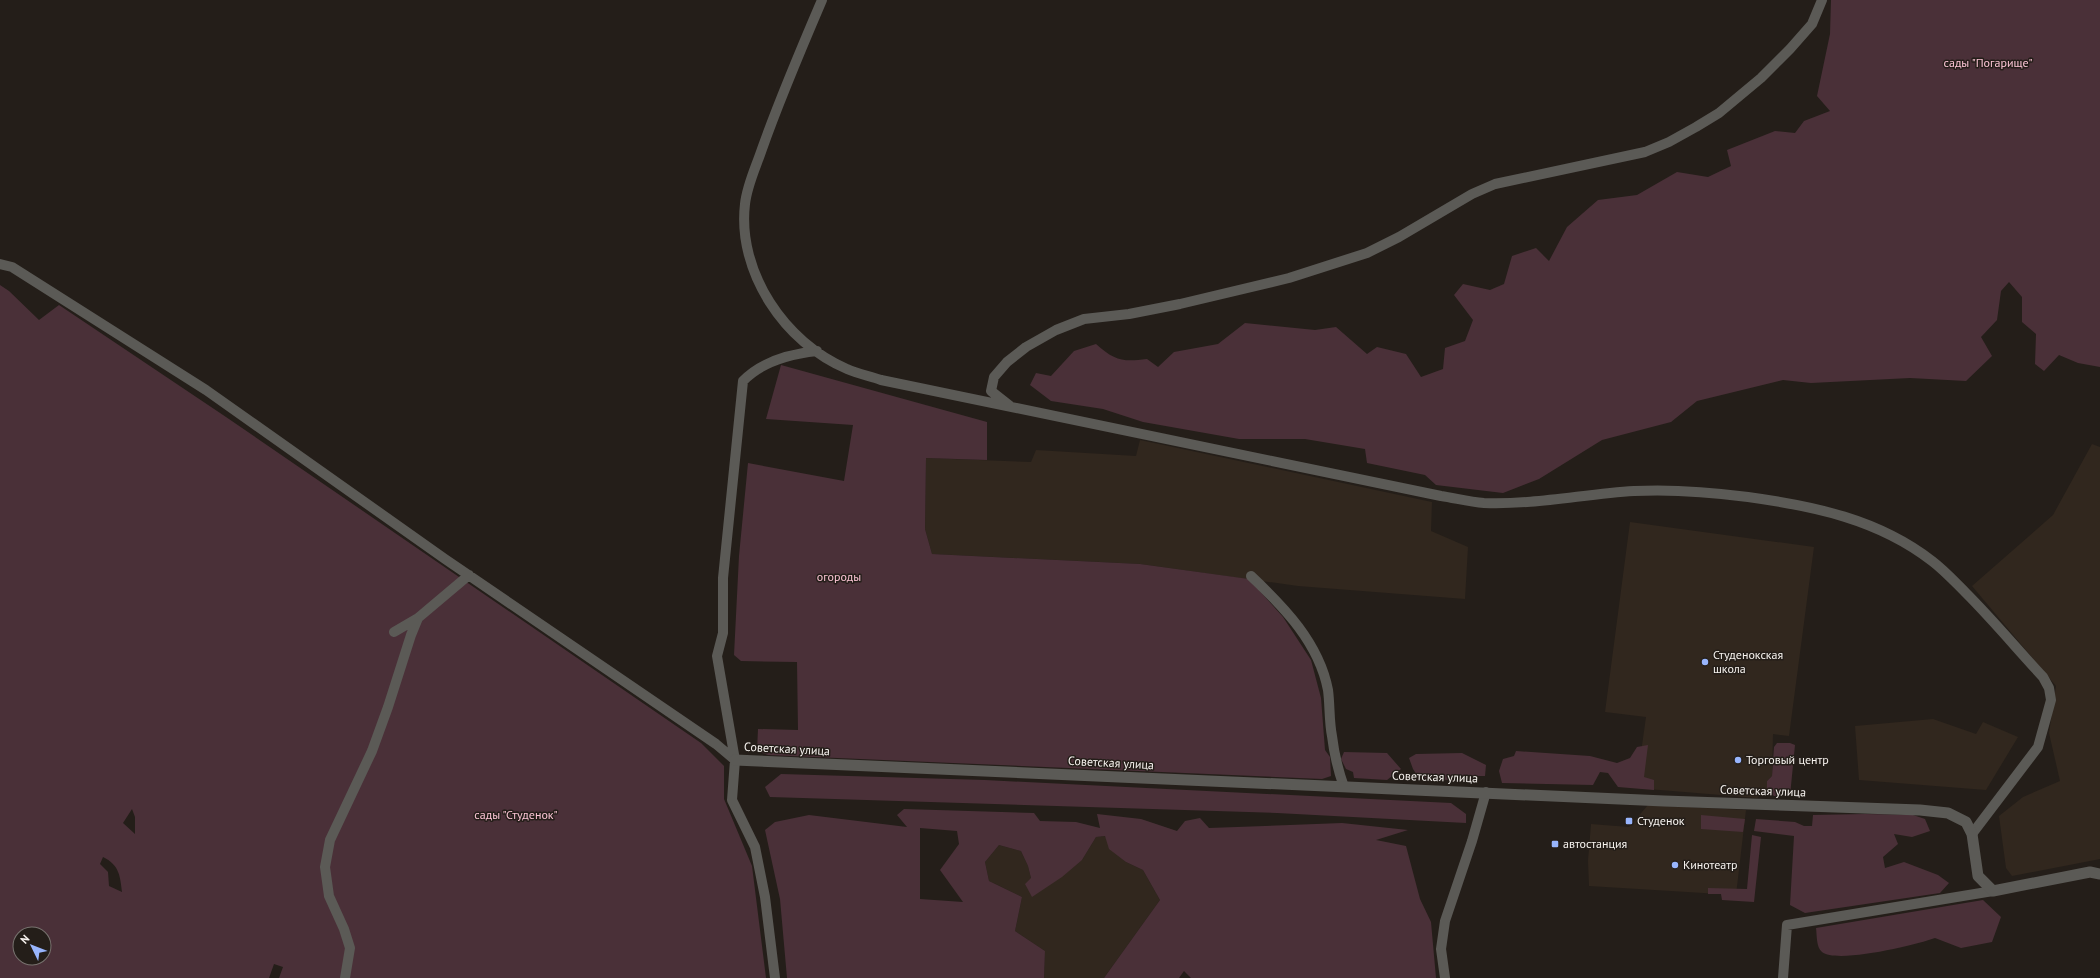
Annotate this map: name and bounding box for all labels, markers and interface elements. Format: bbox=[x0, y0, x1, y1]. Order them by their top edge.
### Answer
park label: сады "Погарище" bbox=[1944, 55, 2032, 70]
park label: огороды bbox=[817, 569, 861, 584]
place label: Студенокская школа bbox=[1713, 647, 1783, 676]
marker: Студенокская школа bbox=[1700, 657, 1710, 667]
street label: Советская улица bbox=[744, 739, 830, 758]
place label: Торговый центр bbox=[1746, 752, 1829, 767]
street label: Советская улица bbox=[1068, 753, 1154, 772]
marker: Торговый центр bbox=[1733, 755, 1743, 765]
street label: Советская улица bbox=[1392, 768, 1478, 785]
street label: Советская улица bbox=[1720, 782, 1806, 799]
park label: сады "Студенок" bbox=[474, 807, 558, 822]
place label: Студенок bbox=[1637, 813, 1685, 828]
marker: Студенок bbox=[1624, 816, 1634, 826]
place label: автостанция bbox=[1563, 836, 1627, 851]
marker: автостанция bbox=[1550, 839, 1560, 849]
place label: Кинотеатр bbox=[1683, 857, 1738, 872]
marker: Кинотеатр bbox=[1670, 860, 1680, 870]
north arrow bbox=[12, 926, 52, 966]
text: N bbox=[17, 932, 32, 947]

